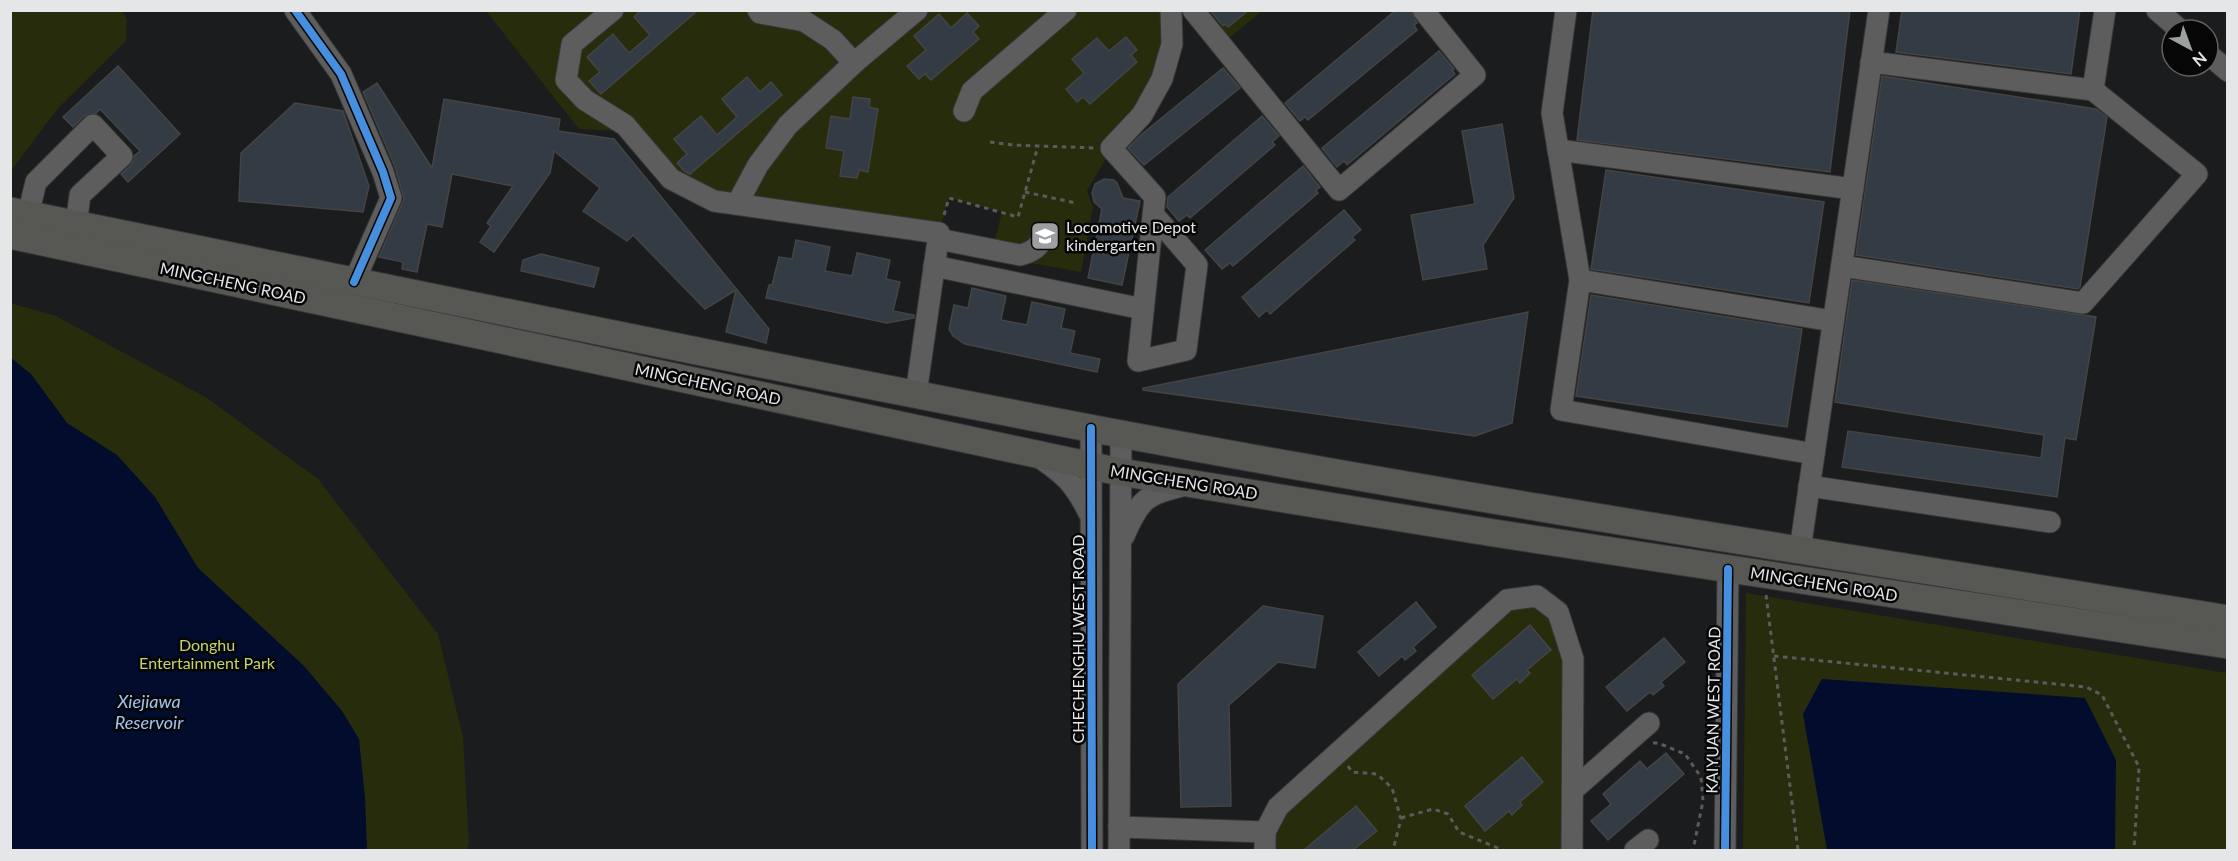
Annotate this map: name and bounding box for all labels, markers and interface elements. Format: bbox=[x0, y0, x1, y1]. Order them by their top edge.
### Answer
north arrow bbox=[2160, 18, 2220, 78]
text: N bbox=[2189, 48, 2211, 71]
place label: Locomotive Depot kindergarten bbox=[1066, 217, 1196, 254]
school or university icon: Locomotive Depot kindergarten bbox=[1029, 220, 1061, 252]
street label: MINGCHENG ROAD bbox=[158, 258, 308, 307]
street label: MINGCHENG ROAD bbox=[633, 359, 783, 408]
street label: MINGCHENG ROAD bbox=[1109, 460, 1259, 503]
street label: CHECHENGHU WEST ROAD bbox=[1068, 535, 1087, 743]
street label: MINGCHENG ROAD bbox=[1749, 562, 1899, 605]
street label: KAIYUAN WEST ROAD bbox=[1702, 626, 1723, 794]
park label: Donghu Entertainment Park bbox=[139, 635, 276, 672]
water label: Xiejiawa Reservoir bbox=[115, 690, 184, 733]

